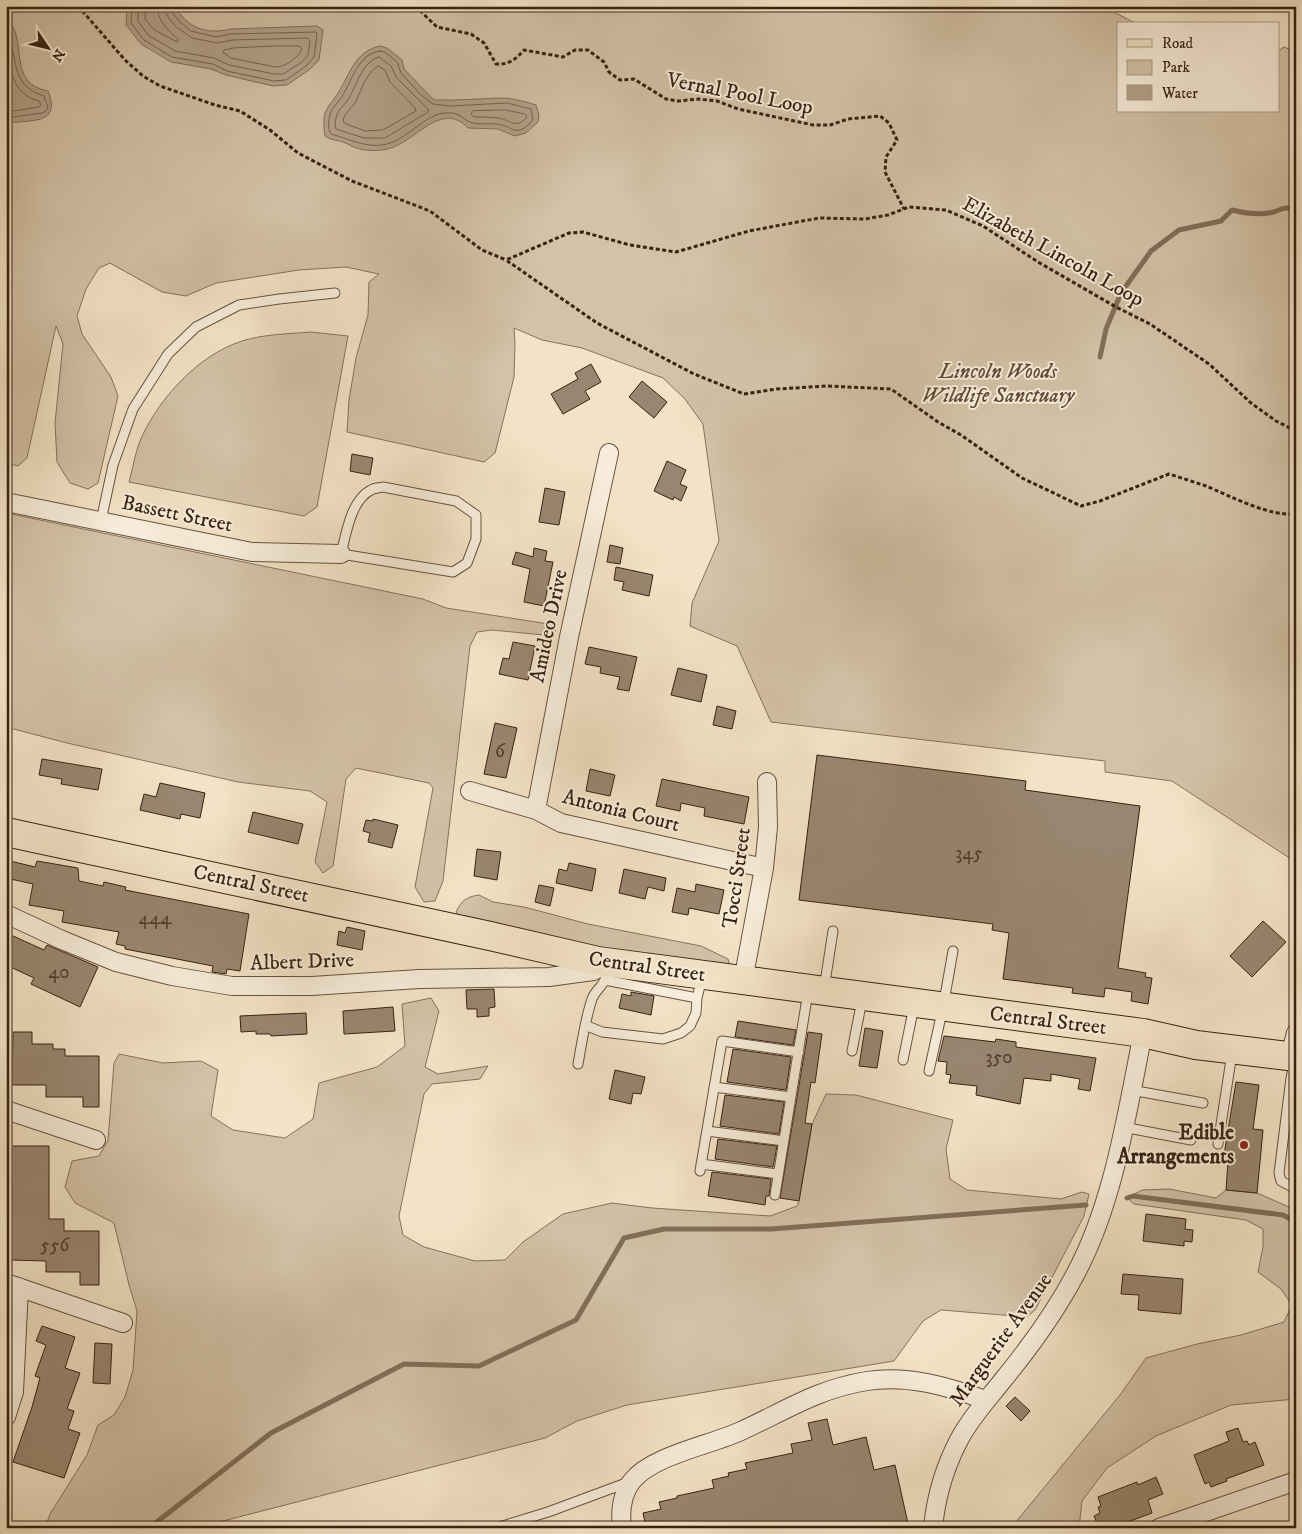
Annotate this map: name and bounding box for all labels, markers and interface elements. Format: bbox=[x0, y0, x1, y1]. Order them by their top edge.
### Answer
north arrow bbox=[22, 22, 72, 72]
legend bbox=[1117, 22, 1280, 112]
text: Road bbox=[1162, 34, 1194, 53]
text: N bbox=[47, 45, 69, 65]
text: Park bbox=[1162, 58, 1191, 77]
street label: Vernal Pool Loop bbox=[664, 67, 815, 121]
text: Water bbox=[1161, 84, 1198, 103]
street label: Elizabeth Lincoln Loop bbox=[958, 191, 1148, 313]
park label: Lincoln Woods Wildlife Sanctuary bbox=[922, 359, 1076, 409]
street label: Bassett Street bbox=[119, 490, 235, 538]
street label: Amideo Drive bbox=[524, 567, 574, 685]
house number: 6 bbox=[495, 740, 506, 763]
street label: Antonia Court bbox=[560, 784, 683, 838]
street label: Tocci Street bbox=[717, 826, 757, 930]
house number: 345 bbox=[955, 842, 983, 865]
street label: Central Street bbox=[191, 859, 311, 909]
house number: 444 bbox=[139, 907, 172, 930]
street label: Central Street bbox=[587, 946, 707, 988]
street label: Albert Drive bbox=[250, 947, 355, 977]
house number: 40 bbox=[48, 961, 70, 984]
street label: Central Street bbox=[988, 1001, 1108, 1041]
house number: 350 bbox=[986, 1046, 1012, 1069]
place label: Edible Arrangements bbox=[1116, 1120, 1234, 1170]
marker: Edible Arrangements bbox=[1238, 1139, 1250, 1151]
house number: 556 bbox=[41, 1234, 70, 1257]
street label: Marguerite Avenue bbox=[944, 1268, 1058, 1412]

